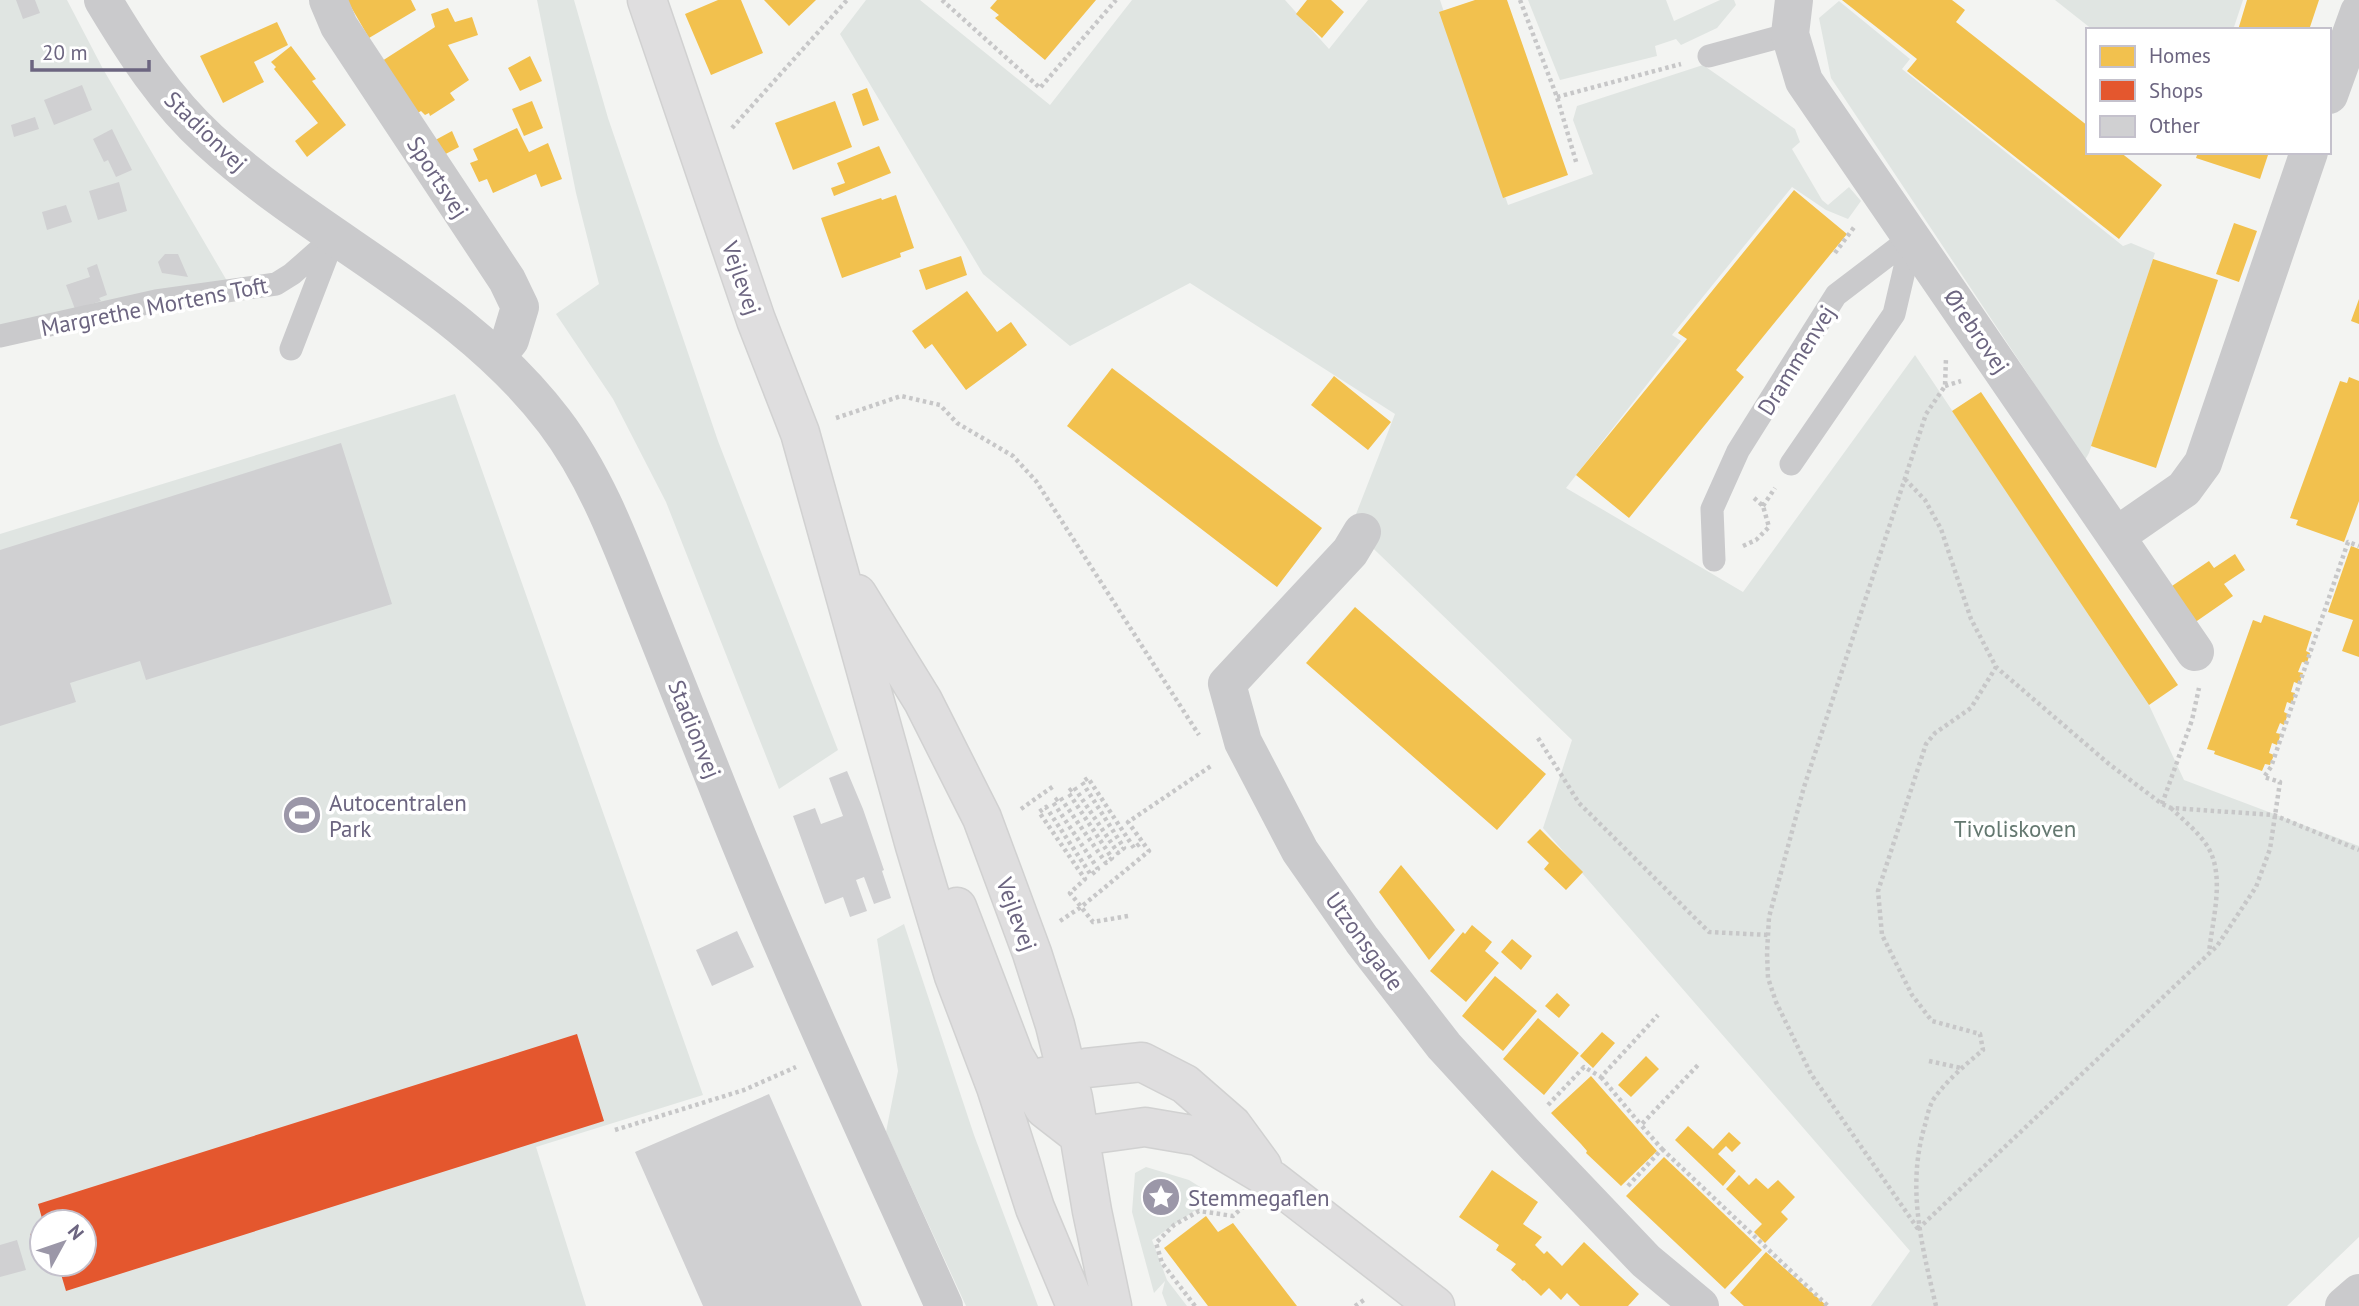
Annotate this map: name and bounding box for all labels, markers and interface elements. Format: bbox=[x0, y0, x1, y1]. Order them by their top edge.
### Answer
scale bar bbox=[32, 28, 149, 72]
legend bbox=[2086, 28, 2331, 154]
text: 20 m bbox=[42, 39, 88, 66]
text: Homes bbox=[2149, 42, 2211, 69]
text: Shops bbox=[2149, 77, 2203, 104]
street label: Stadionvej bbox=[159, 85, 253, 177]
text: Other bbox=[2149, 112, 2200, 139]
street label: Sportsvej bbox=[401, 131, 475, 223]
street label: Vejlevej bbox=[716, 236, 768, 319]
street label: Margrethe Mortens Toft bbox=[38, 270, 270, 342]
street label: Ørebrovej bbox=[1938, 283, 2016, 379]
street label: Drammenvej bbox=[1751, 300, 1841, 420]
street label: Stadionvej bbox=[662, 676, 728, 782]
place label: Autocentralen Park bbox=[329, 788, 467, 843]
sports icon: Autocentralen Park bbox=[281, 794, 323, 836]
park label: Tivoliskoven bbox=[1954, 814, 2076, 843]
street label: Vejlevej bbox=[990, 872, 1044, 955]
street label: Utzonsgade bbox=[1319, 886, 1411, 996]
place icon: Stemmegaflen bbox=[1140, 1176, 1182, 1218]
place label: Stemmegaflen bbox=[1188, 1183, 1330, 1212]
north arrow bbox=[28, 1208, 98, 1278]
text: N bbox=[63, 1220, 89, 1245]

